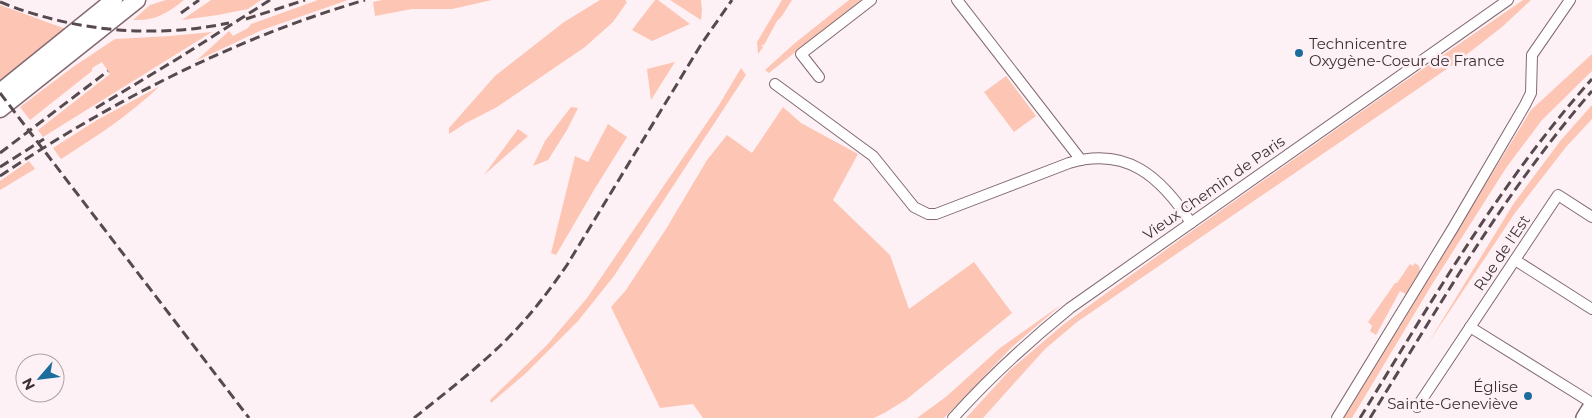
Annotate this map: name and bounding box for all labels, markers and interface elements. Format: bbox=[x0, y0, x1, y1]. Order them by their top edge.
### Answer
place label: Technicentre Oxygène-Coeur de France bbox=[1309, 34, 1505, 70]
marker: Technicentre Oxygène-Coeur de France bbox=[1293, 47, 1305, 59]
street label: Vieux Chemin de Paris bbox=[1139, 131, 1288, 244]
street label: Rue de l'Est bbox=[1469, 211, 1534, 294]
north arrow bbox=[15, 353, 65, 403]
text: N bbox=[18, 375, 39, 393]
place label: Église Sainte-Geneviève bbox=[1387, 377, 1518, 413]
marker: Église Sainte-Geneviève bbox=[1522, 390, 1534, 402]

